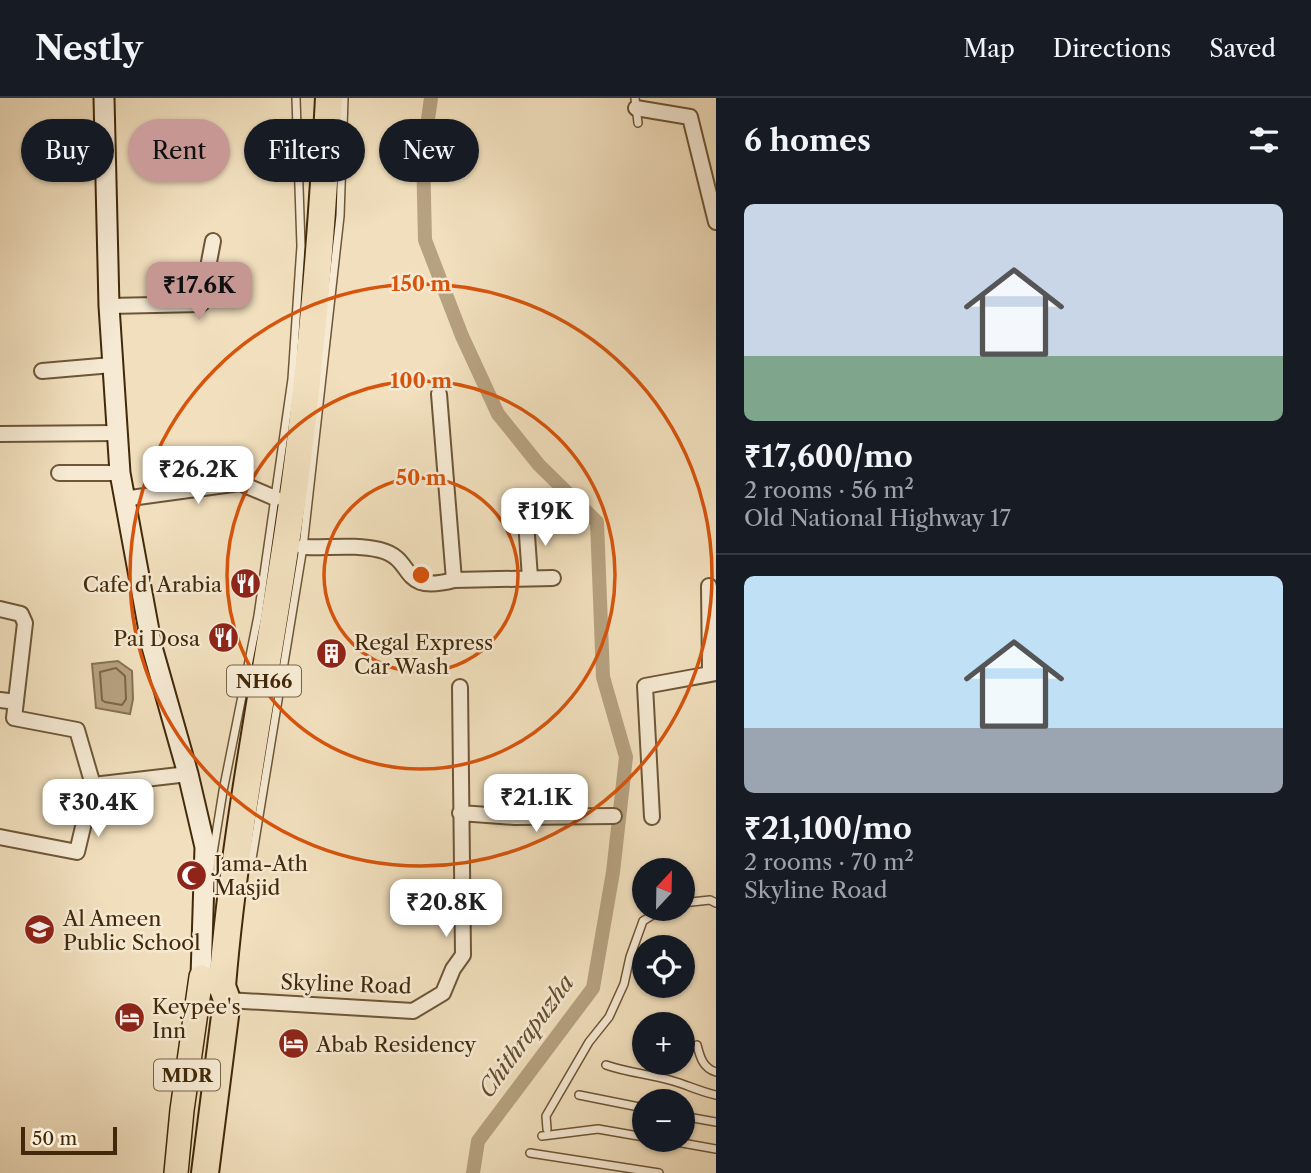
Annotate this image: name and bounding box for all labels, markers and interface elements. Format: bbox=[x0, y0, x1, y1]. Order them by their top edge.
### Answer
text: Nestly bbox=[35, 28, 143, 69]
text: Map bbox=[963, 34, 1015, 63]
text: Directions bbox=[1053, 34, 1171, 63]
text: Saved bbox=[1209, 34, 1276, 63]
chip: Buy bbox=[21, 119, 114, 182]
chip: Rent bbox=[128, 119, 230, 182]
chip: Filters bbox=[244, 119, 365, 182]
chip: New bbox=[379, 119, 479, 182]
icon: filters bbox=[1245, 121, 1283, 159]
text: 6 homes bbox=[744, 122, 871, 159]
icon: home bbox=[951, 249, 1077, 375]
pin: ₹17.6K bbox=[142, 262, 256, 322]
text: ₹17.6K bbox=[163, 271, 235, 299]
text: 150 m bbox=[391, 271, 451, 296]
text: 100 m bbox=[390, 368, 452, 393]
text: ₹17,600/mo bbox=[744, 438, 913, 475]
pin: ₹26.2K bbox=[141, 446, 255, 506]
text: ₹26.2K bbox=[159, 455, 237, 483]
text: 50 m bbox=[395, 465, 447, 490]
text: 2 rooms · 56 m² bbox=[744, 476, 914, 504]
pin: ₹19K bbox=[504, 489, 586, 548]
text: ₹19K bbox=[517, 497, 573, 525]
text: Old National Highway 17 bbox=[744, 504, 1011, 532]
centre of rings bbox=[409, 563, 433, 587]
restaurant icon: Cafe d' Arabia bbox=[228, 567, 262, 601]
place label: Cafe d' Arabia bbox=[83, 572, 223, 597]
restaurant icon: Pai Dosa bbox=[206, 621, 240, 655]
icon: home bbox=[951, 621, 1077, 747]
place label: Pai Dosa bbox=[113, 626, 201, 651]
place label: Regal Express Car Wash bbox=[354, 630, 493, 679]
building icon: Regal Express Car Wash bbox=[314, 637, 348, 671]
road number: NH66 bbox=[227, 666, 301, 696]
pin: ₹21.1K bbox=[479, 774, 593, 834]
pin: ₹30.4K bbox=[41, 780, 155, 839]
text: ₹21.1K bbox=[500, 783, 572, 811]
text: ₹30.4K bbox=[59, 788, 137, 816]
text: ₹21,100/mo bbox=[744, 810, 912, 847]
text: 2 rooms · 70 m² bbox=[744, 848, 914, 876]
place label: Jama-Ath Masjid bbox=[211, 851, 308, 900]
mosque icon: Jama-Ath Masjid bbox=[174, 858, 208, 892]
north arrow bbox=[632, 858, 695, 920]
map controls bbox=[632, 858, 695, 1152]
text: Skyline Road bbox=[744, 876, 888, 904]
pin: ₹20.8K bbox=[389, 880, 503, 939]
text: ₹20.8K bbox=[406, 888, 486, 916]
place label: Al Ameen Public School bbox=[62, 906, 200, 955]
school or university icon: Al Ameen Public School bbox=[23, 913, 57, 947]
button: locate bbox=[632, 935, 695, 998]
street label: Skyline Road bbox=[280, 969, 412, 999]
water label: Chithrapuzha bbox=[472, 969, 580, 1103]
place label: Keypee's Inn bbox=[152, 994, 241, 1043]
hotel icon: Keypee's Inn bbox=[112, 1001, 146, 1035]
button: + bbox=[632, 1012, 695, 1075]
hotel icon: Abab Residency bbox=[276, 1027, 310, 1061]
place label: Abab Residency bbox=[315, 1032, 477, 1057]
road number: MDR bbox=[154, 1060, 220, 1091]
button: − bbox=[632, 1089, 695, 1152]
scale bar bbox=[21, 1124, 117, 1156]
text: 50 m bbox=[32, 1127, 77, 1150]

